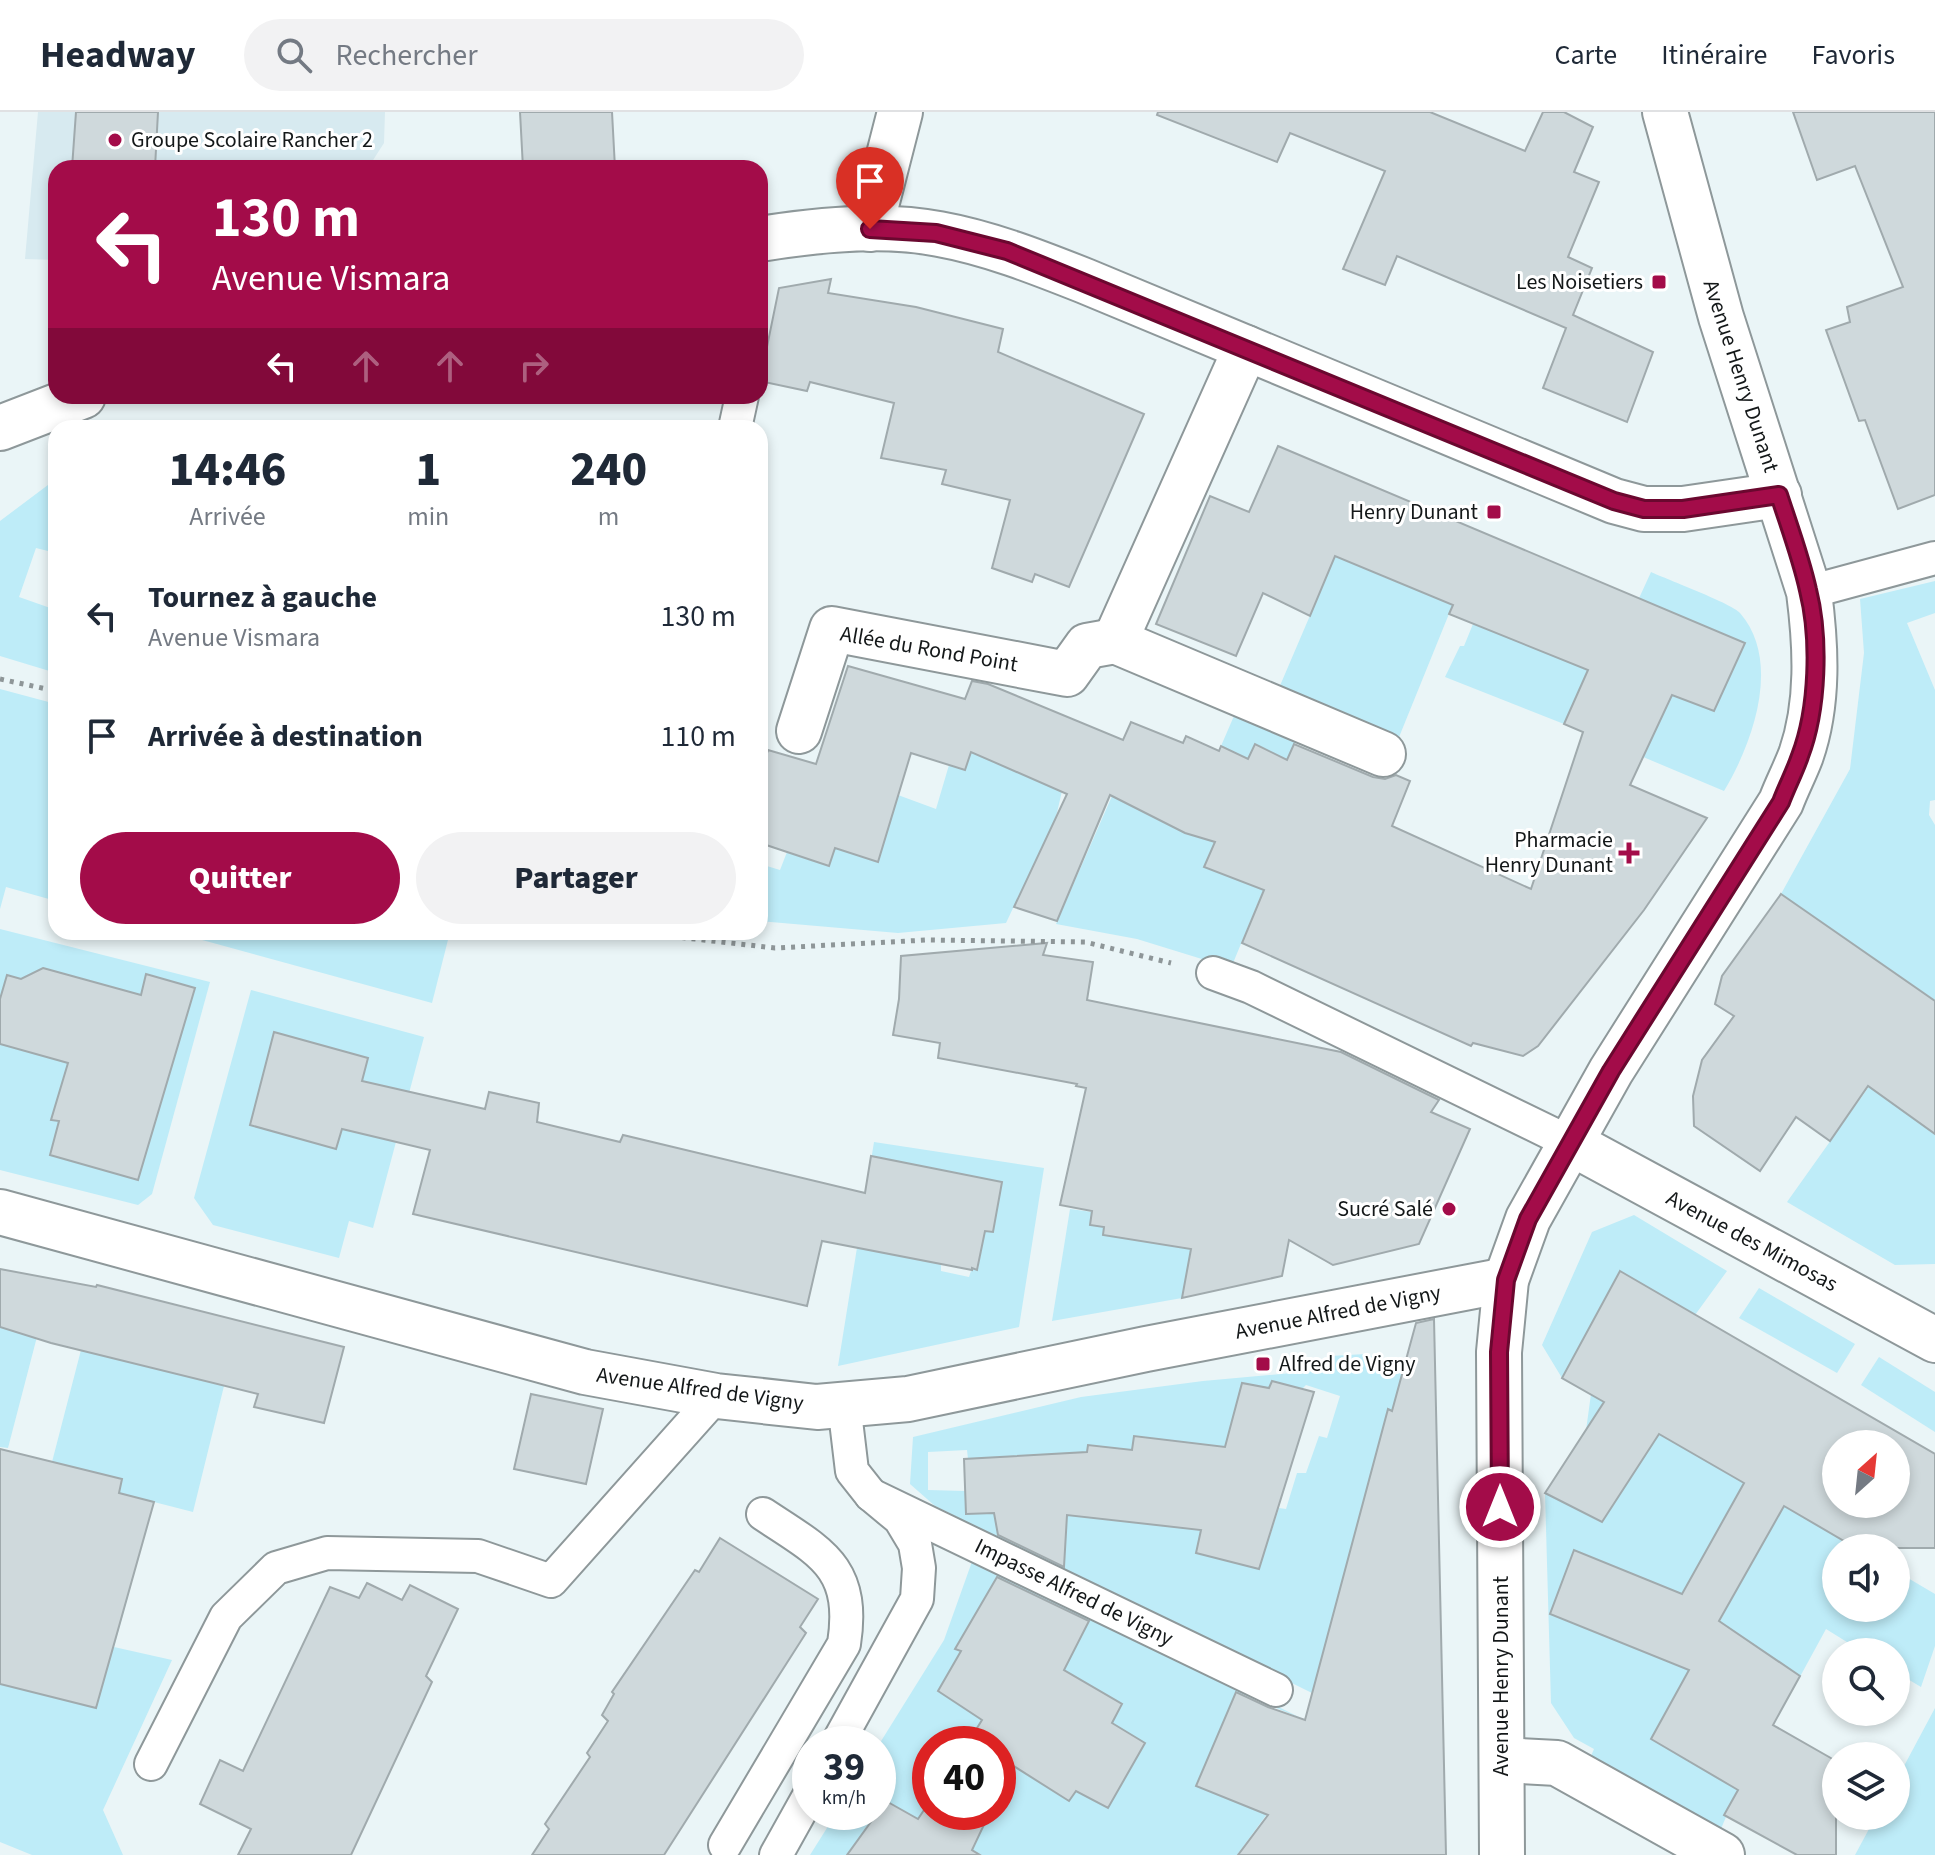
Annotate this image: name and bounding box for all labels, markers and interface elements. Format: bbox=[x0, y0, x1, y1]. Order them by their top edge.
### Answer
search box bbox=[244, 19, 804, 91]
text: Headway bbox=[40, 28, 196, 82]
icon: search bbox=[272, 33, 316, 77]
text: Rechercher bbox=[336, 34, 478, 77]
text: Carte bbox=[1554, 35, 1617, 75]
text: Itinéraire bbox=[1661, 35, 1768, 75]
text: Favoris bbox=[1812, 35, 1895, 75]
place label: Groupe Scolaire Rancher 2 bbox=[131, 124, 373, 156]
marker: Groupe Scolaire Rancher 2 bbox=[106, 131, 124, 149]
pin bbox=[836, 147, 904, 229]
icon: arrive bbox=[848, 159, 892, 203]
text: 130 m bbox=[212, 179, 360, 258]
icon: left bbox=[80, 192, 184, 296]
text: Avenue Vismara bbox=[212, 253, 450, 304]
place label: Les Noisetiers bbox=[1516, 266, 1643, 298]
marker: Les Noisetiers bbox=[1650, 273, 1668, 291]
street label: Avenue Henry Dunant bbox=[1695, 276, 1787, 477]
icon: left bbox=[260, 344, 304, 388]
icon: ahead bbox=[344, 344, 388, 388]
icon: ahead bbox=[428, 344, 472, 388]
icon: right bbox=[512, 344, 556, 388]
text: 14:46 bbox=[169, 436, 286, 504]
text: 1 bbox=[415, 436, 441, 504]
text: 240 bbox=[570, 436, 647, 504]
place label: Henry Dunant bbox=[1350, 496, 1479, 528]
text: Arrivée bbox=[189, 498, 266, 535]
text: min bbox=[407, 498, 449, 535]
text: m bbox=[598, 498, 619, 535]
marker: Henry Dunant bbox=[1485, 503, 1503, 521]
text: Tournez à gauche bbox=[148, 576, 377, 619]
icon: left bbox=[80, 594, 124, 638]
text: 130 m bbox=[660, 595, 736, 638]
street label: Allée du Rond Point bbox=[838, 618, 1021, 680]
text: Avenue Vismara bbox=[148, 619, 320, 656]
icon: arrive bbox=[80, 714, 124, 758]
text: Arrivée à destination bbox=[148, 715, 423, 758]
text: 110 m bbox=[660, 715, 736, 758]
place label: Pharmacie Henry Dunant bbox=[1485, 824, 1614, 881]
button: Quitter bbox=[80, 832, 400, 924]
button: Partager bbox=[416, 832, 736, 924]
marker: Pharmacie Henry Dunant bbox=[1620, 844, 1638, 862]
street label: Avenue des Mimosas bbox=[1661, 1182, 1843, 1300]
place label: Sucré Salé bbox=[1337, 1193, 1433, 1225]
marker: Sucré Salé bbox=[1440, 1200, 1458, 1218]
street label: Avenue Alfred de Vigny bbox=[1232, 1276, 1444, 1348]
place label: Alfred de Vigny bbox=[1279, 1348, 1416, 1380]
marker: Alfred de Vigny bbox=[1254, 1355, 1272, 1373]
street label: Avenue Alfred de Vigny bbox=[594, 1359, 806, 1419]
north arrow bbox=[1822, 1430, 1910, 1518]
map controls bbox=[1822, 1430, 1910, 1830]
position arrow bbox=[1458, 1465, 1542, 1549]
street label: Impasse Alfred de Vigny bbox=[969, 1530, 1179, 1654]
button: sound bbox=[1822, 1534, 1910, 1622]
street label: Avenue Henry Dunant bbox=[1485, 1575, 1517, 1776]
button: search bbox=[1822, 1638, 1910, 1726]
speed limit sign: 40 bbox=[912, 1726, 1016, 1830]
text: 39 bbox=[823, 1739, 865, 1796]
button: layers bbox=[1822, 1742, 1910, 1830]
text: km/h bbox=[822, 1784, 866, 1812]

